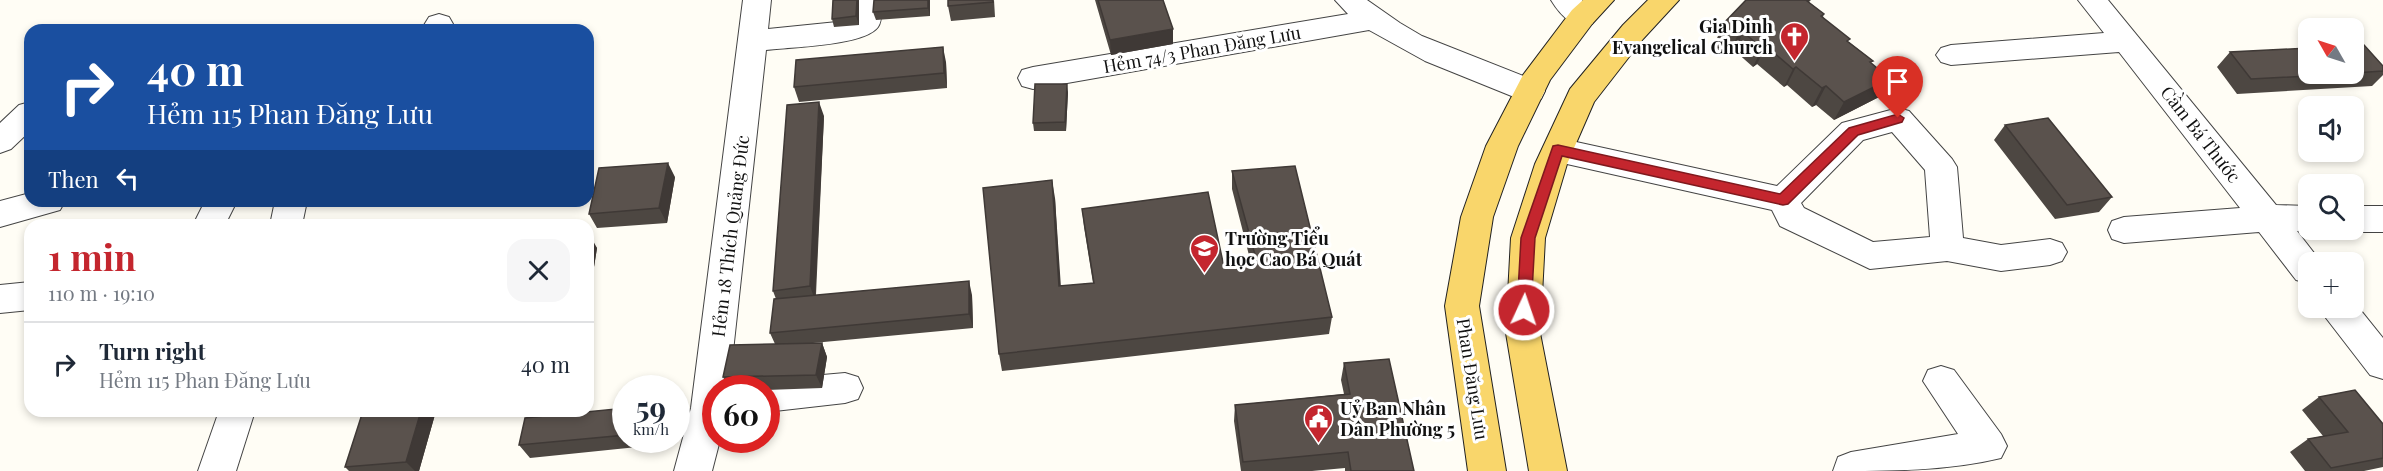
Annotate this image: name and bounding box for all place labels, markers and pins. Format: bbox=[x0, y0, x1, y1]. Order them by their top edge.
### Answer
place label: Gia Dinh Evangelical Church bbox=[1612, 14, 1773, 59]
church icon: Gia Dinh Evangelical Church bbox=[1778, 20, 1810, 62]
pin bbox=[1872, 56, 1923, 118]
place label: Trường Tiểu học Cao Bá Quát bbox=[1225, 226, 1363, 271]
school or university icon: Trường Tiểu học Cao Bá Quát bbox=[1188, 232, 1220, 274]
place label: Uỷ Ban Nhân Dân Phường 5 bbox=[1340, 396, 1455, 441]
public building icon: Uỷ Ban Nhân Dân Phường 5 bbox=[1303, 402, 1335, 444]

